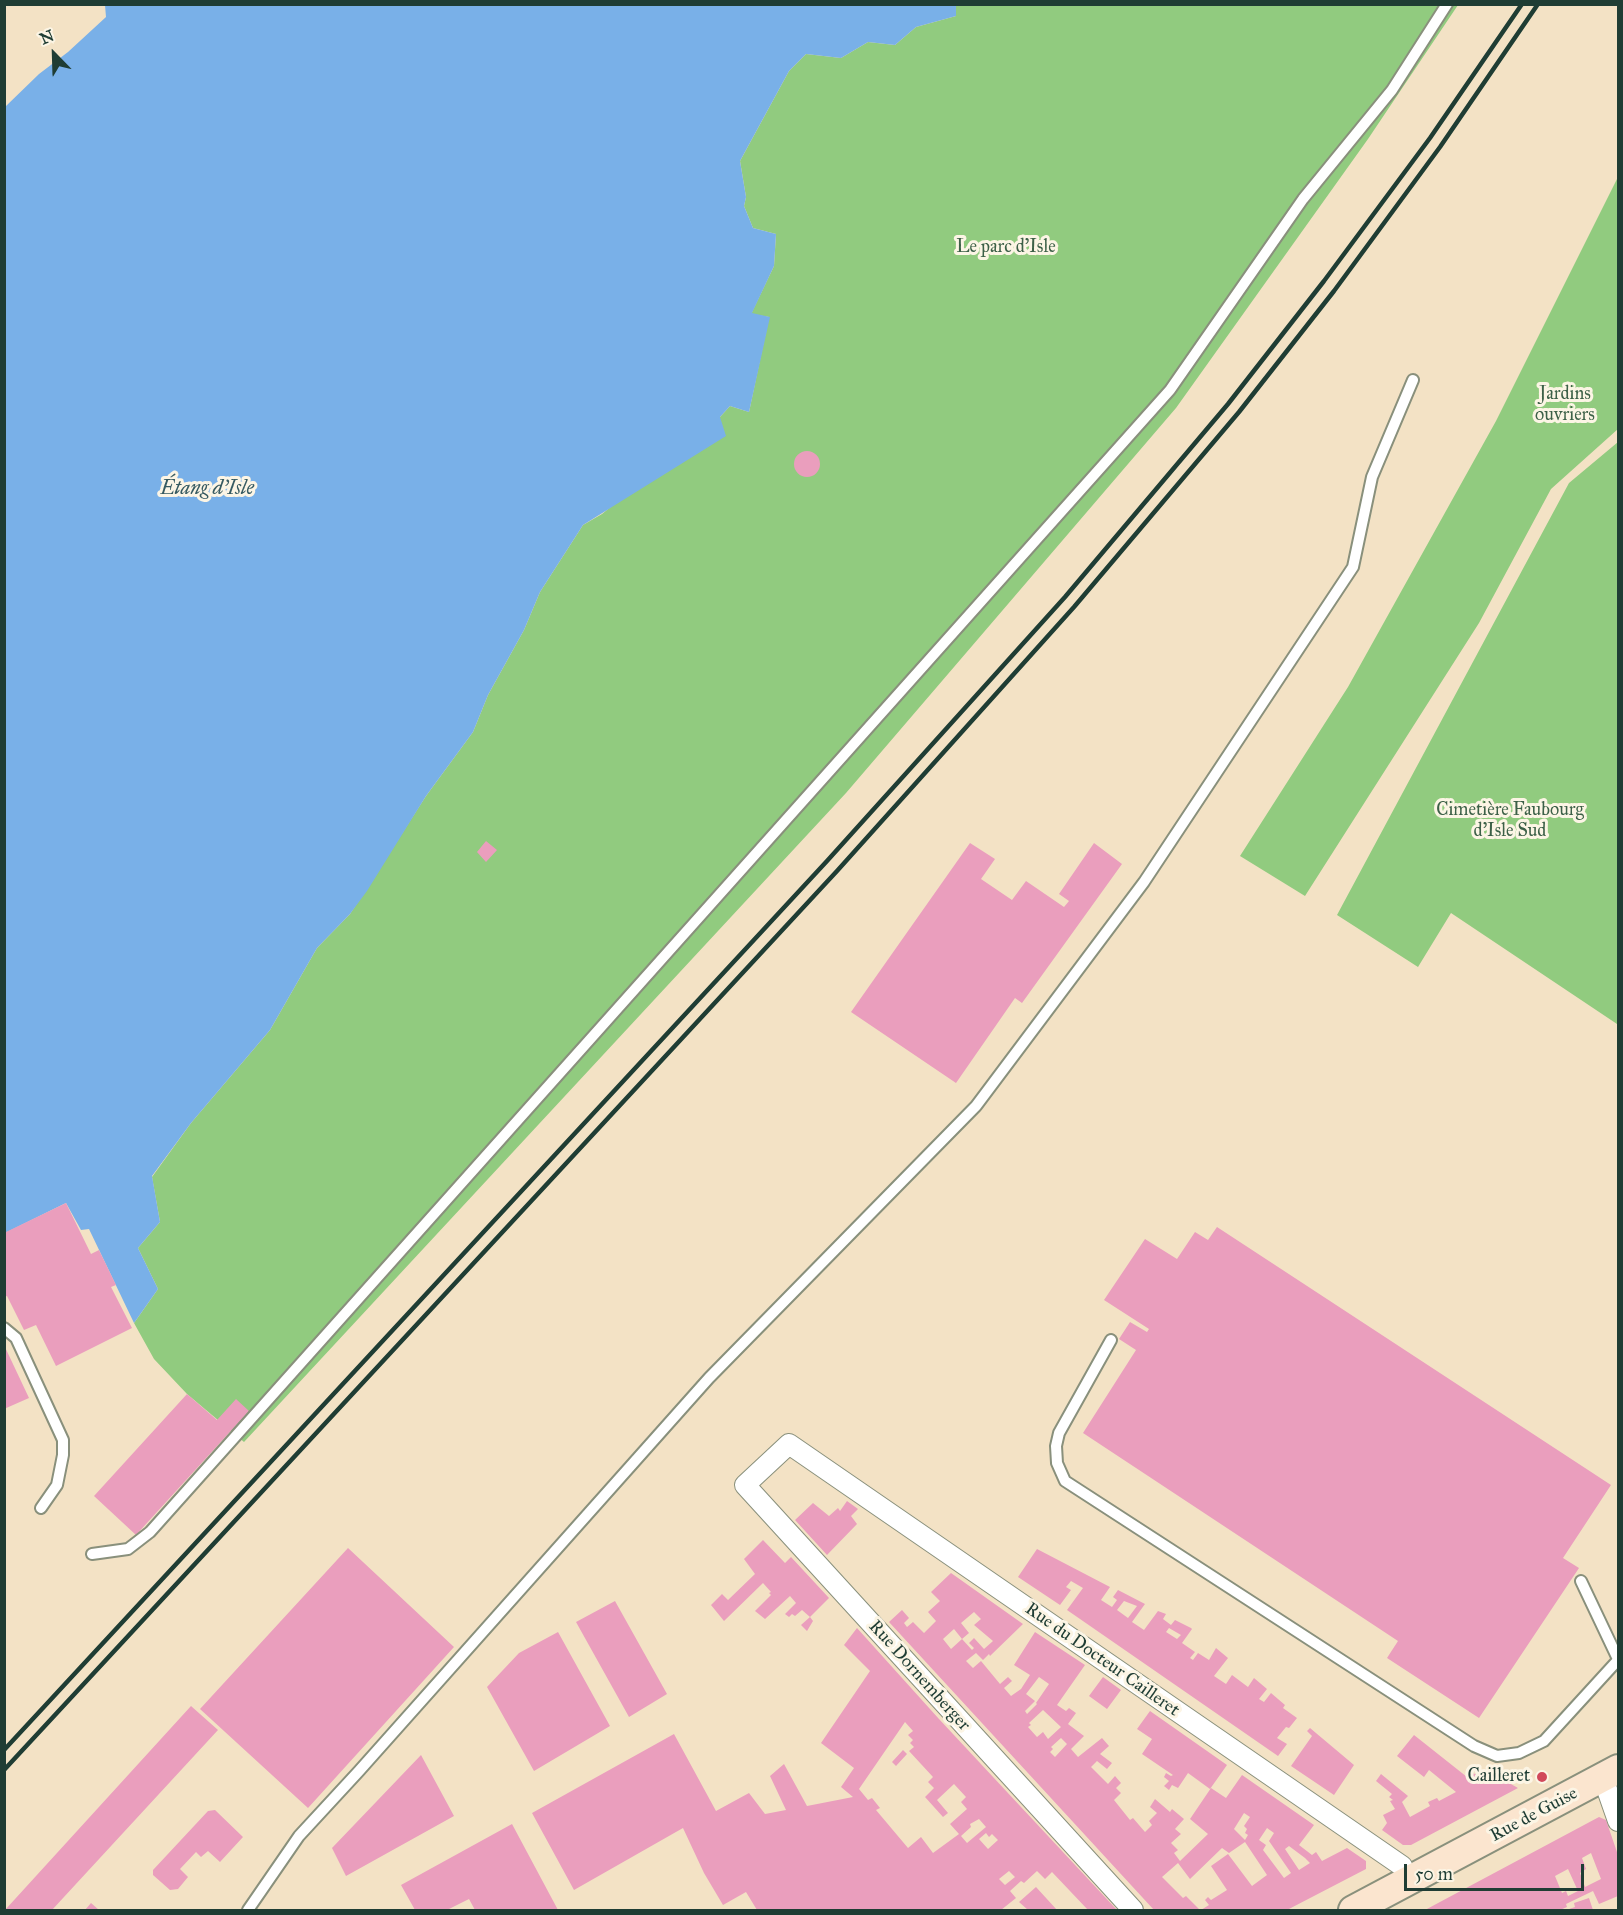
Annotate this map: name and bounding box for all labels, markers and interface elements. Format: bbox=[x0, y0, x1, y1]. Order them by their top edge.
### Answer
north arrow bbox=[24, 24, 84, 84]
text: N bbox=[37, 26, 57, 48]
park label: Le parc d'Isle bbox=[956, 237, 1056, 259]
park label: Jardins ouvriers bbox=[1535, 384, 1595, 426]
water label: Étang d'Isle bbox=[160, 477, 254, 501]
park label: Cimetière Faubourg d'Isle Sud bbox=[1436, 800, 1584, 842]
street label: Rue du Docteur Cailleret bbox=[1021, 1599, 1183, 1721]
street label: Rue Dornemberger bbox=[864, 1616, 974, 1736]
place label: Cailleret bbox=[1468, 1766, 1530, 1788]
marker: Cailleret bbox=[1535, 1770, 1549, 1784]
street label: Rue de Guise bbox=[1487, 1783, 1581, 1847]
scale bar bbox=[1407, 1852, 1587, 1890]
text: 50 m bbox=[1415, 1863, 1453, 1885]

